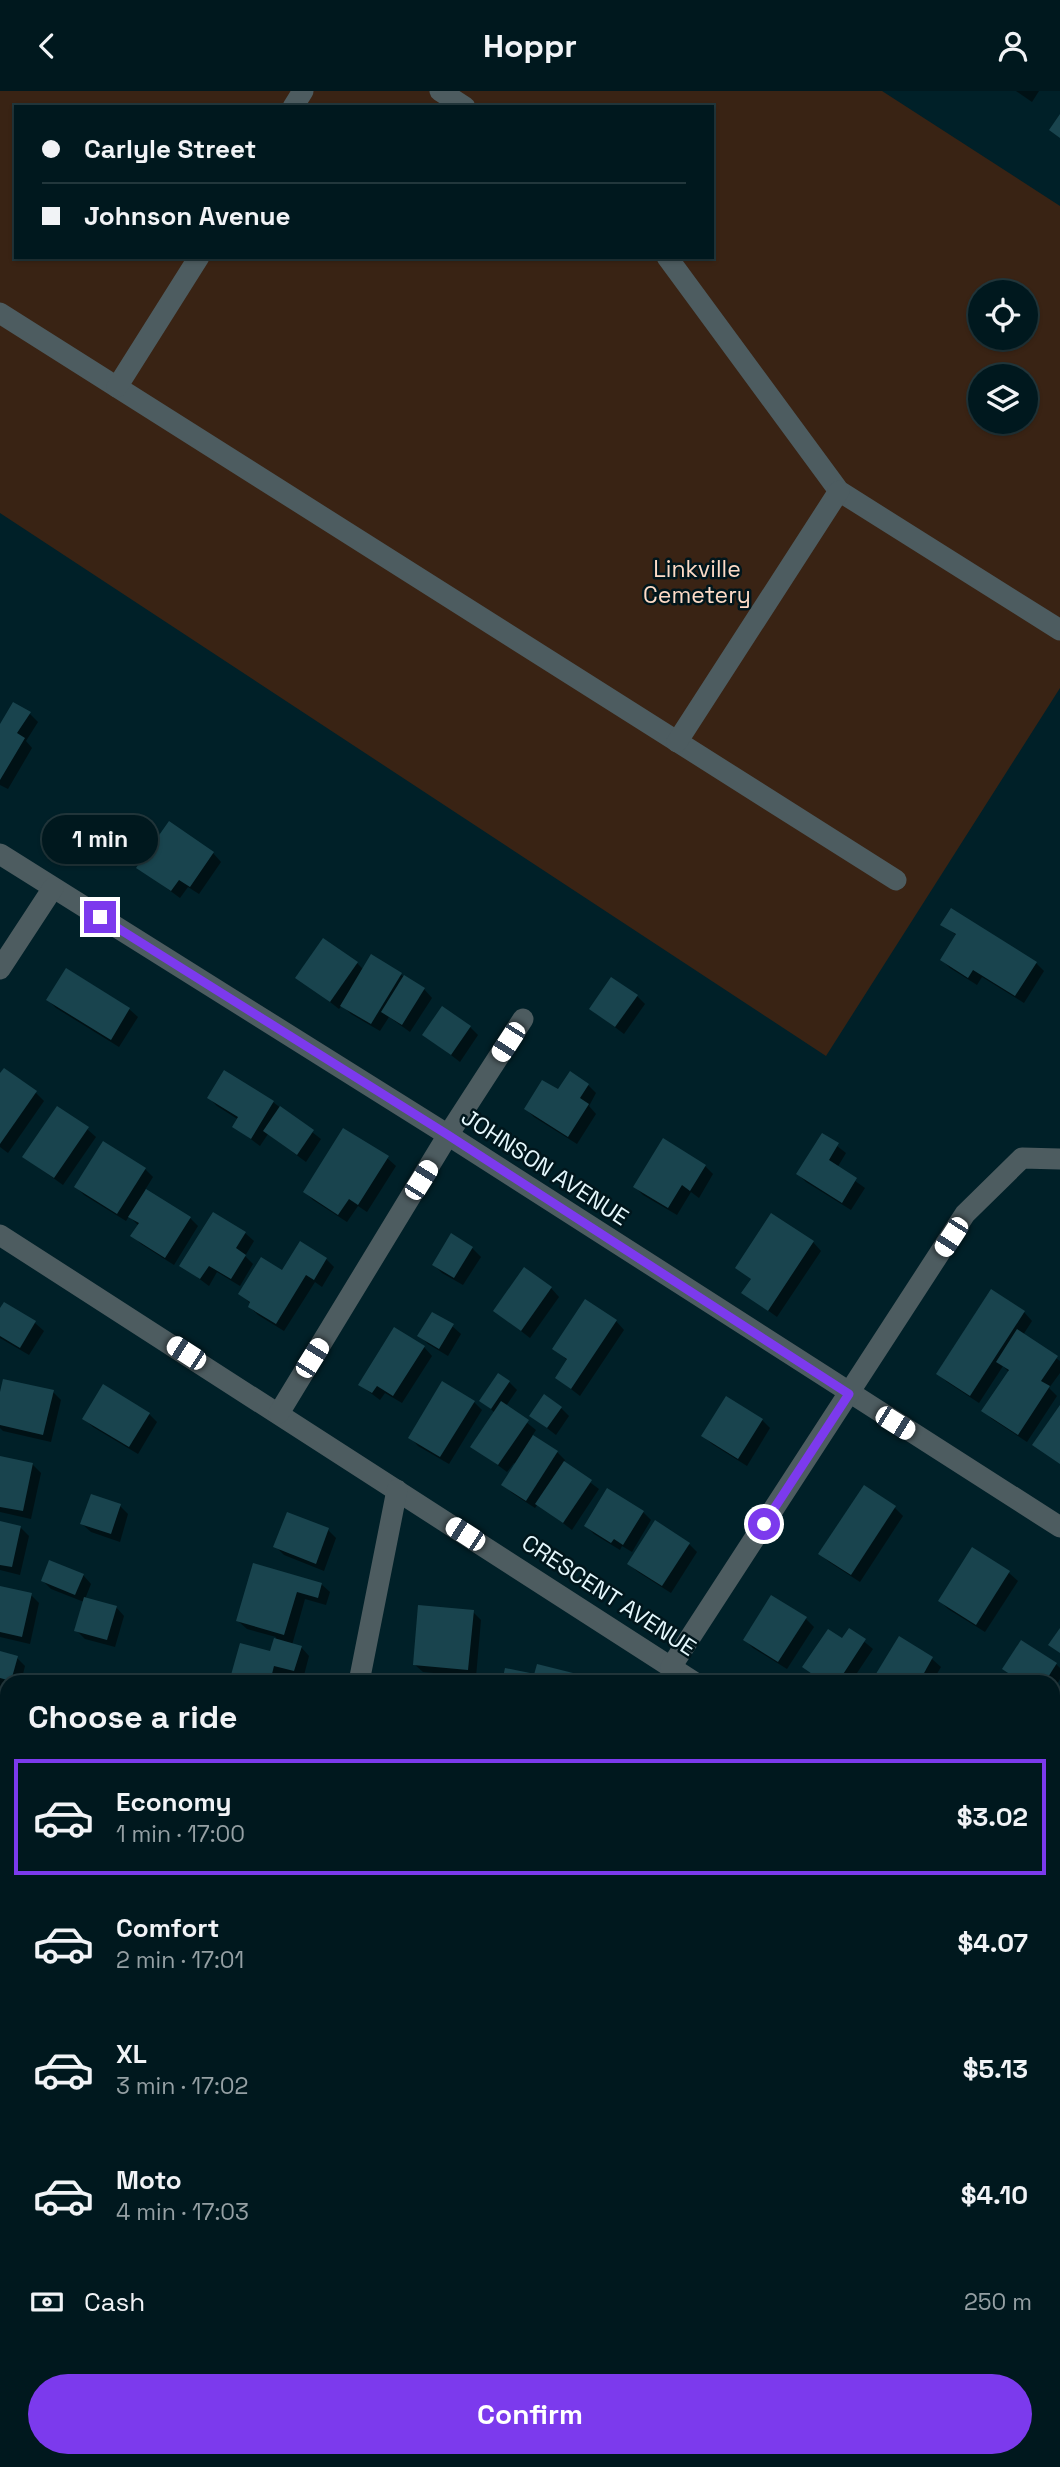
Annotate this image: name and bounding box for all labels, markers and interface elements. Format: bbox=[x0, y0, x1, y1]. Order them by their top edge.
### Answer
text: Hoppr bbox=[483, 26, 577, 66]
icon: back bbox=[28, 27, 66, 65]
icon: person bbox=[994, 27, 1032, 65]
text: Carlyle Street bbox=[84, 132, 256, 166]
text: Johnson Avenue bbox=[84, 199, 291, 233]
map controls bbox=[968, 280, 1038, 434]
button: locate bbox=[968, 280, 1038, 350]
button: layers bbox=[968, 364, 1038, 434]
park label: Linkville Cemetery bbox=[643, 554, 751, 610]
callout: 1 min bbox=[42, 815, 158, 865]
text: 1 min bbox=[72, 824, 128, 854]
route end bbox=[84, 901, 116, 933]
car bbox=[488, 1019, 529, 1065]
street label: JOHNSON AVENUE bbox=[456, 1102, 634, 1232]
car bbox=[401, 1157, 442, 1203]
car bbox=[931, 1214, 972, 1260]
car bbox=[163, 1333, 210, 1373]
car bbox=[292, 1335, 333, 1381]
car bbox=[872, 1403, 919, 1443]
route start bbox=[748, 1508, 780, 1540]
car bbox=[442, 1514, 489, 1554]
street label: CRESCENT AVENUE bbox=[516, 1527, 702, 1663]
text: Choose a ride bbox=[28, 1697, 238, 1737]
text: Economy bbox=[116, 1785, 232, 1819]
icon: car bbox=[32, 1786, 95, 1849]
text: $3.02 bbox=[957, 1800, 1028, 1834]
text: 1 min · 17:00 bbox=[116, 1819, 245, 1849]
text: Comfort bbox=[116, 1911, 219, 1945]
icon: car bbox=[32, 1912, 95, 1975]
text: $4.07 bbox=[958, 1926, 1028, 1960]
text: 2 min · 17:01 bbox=[116, 1945, 244, 1975]
text: XL bbox=[116, 2037, 147, 2071]
icon: car bbox=[32, 2038, 95, 2101]
text: $5.13 bbox=[963, 2052, 1028, 2086]
text: 3 min · 17:02 bbox=[116, 2071, 248, 2101]
text: Moto bbox=[116, 2163, 182, 2197]
icon: car bbox=[32, 2164, 95, 2227]
text: $4.10 bbox=[961, 2178, 1028, 2212]
text: 4 min · 17:03 bbox=[116, 2197, 249, 2227]
icon: cash bbox=[28, 2283, 66, 2321]
text: Cash bbox=[84, 2285, 145, 2319]
text: 250 m bbox=[964, 2287, 1032, 2317]
button: Confirm bbox=[28, 2374, 1032, 2454]

